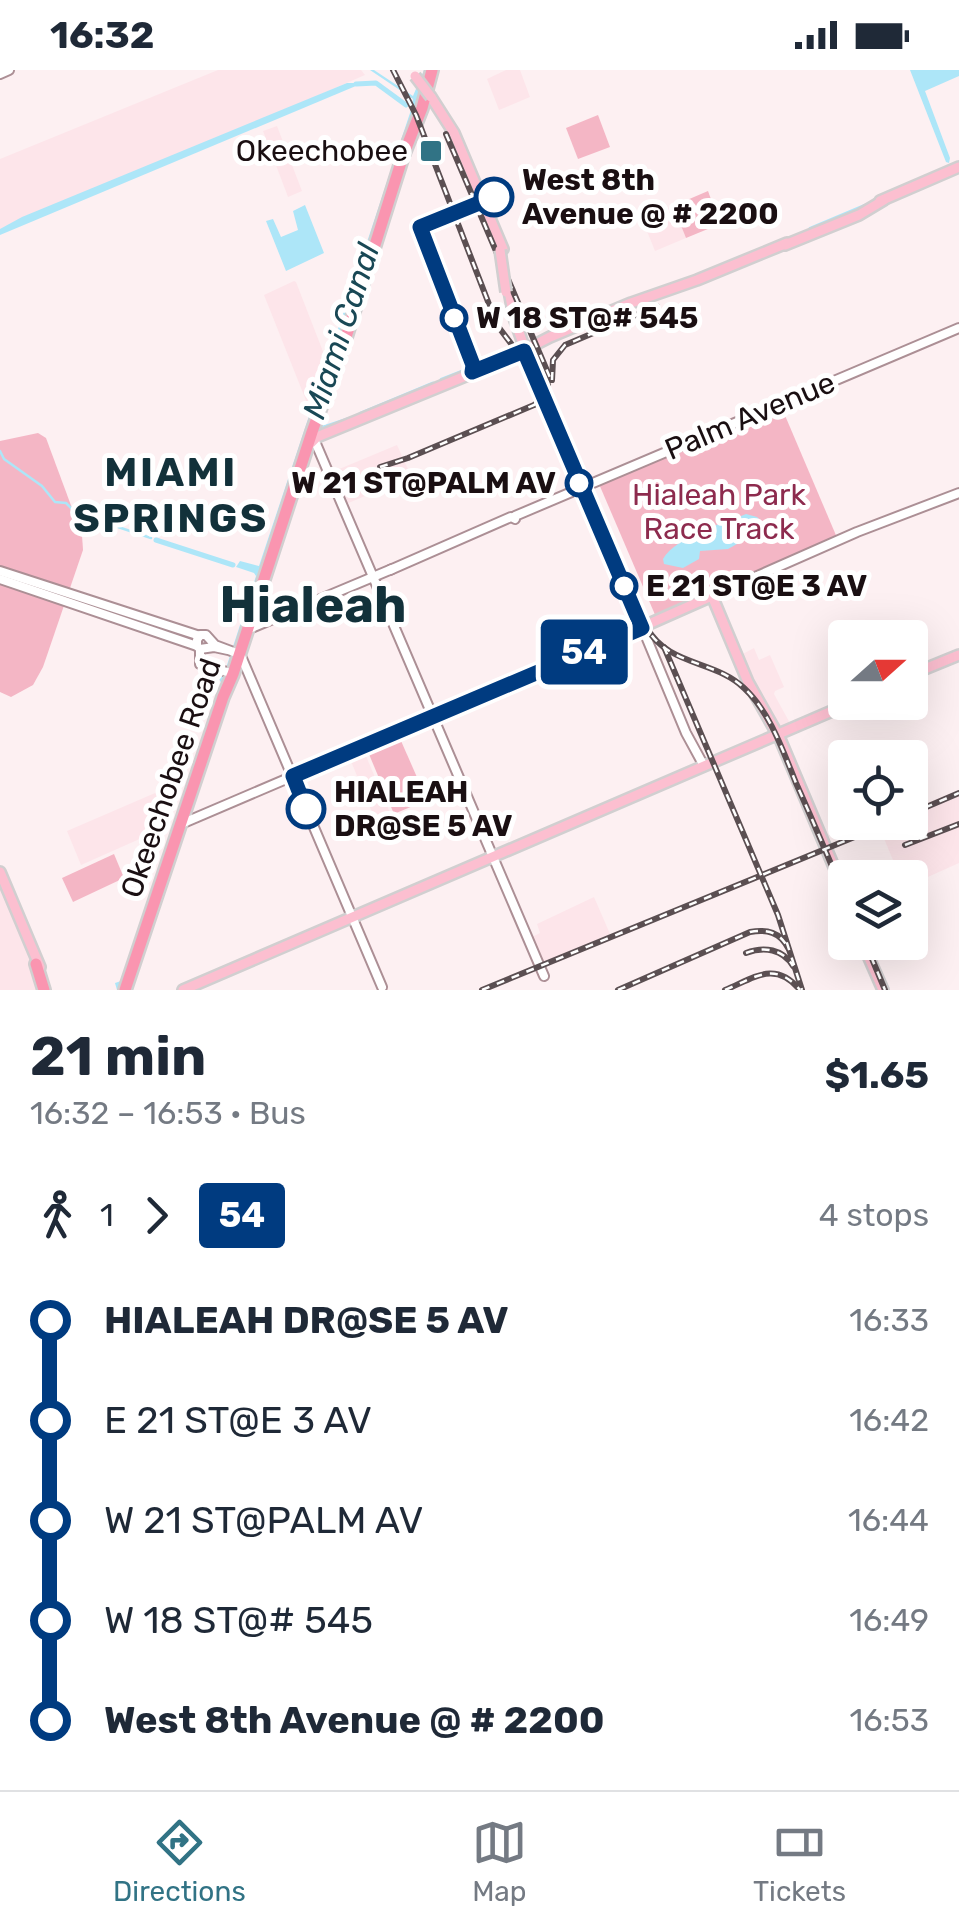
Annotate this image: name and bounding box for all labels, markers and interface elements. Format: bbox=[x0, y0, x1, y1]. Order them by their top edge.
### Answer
text: 16:32 bbox=[50, 12, 154, 58]
place label: Okeechobee bbox=[236, 133, 408, 169]
marker: Okeechobee bbox=[418, 138, 444, 164]
place label: West 8th Avenue @ # 2200 bbox=[522, 162, 779, 232]
marker: West 8th Avenue @ # 2200 bbox=[475, 178, 513, 216]
water label: Miami Canal bbox=[295, 237, 388, 424]
place label: W 18 ST@# 545 bbox=[476, 300, 698, 336]
marker: W 18 ST@# 545 bbox=[441, 305, 467, 331]
street label: Palm Avenue bbox=[660, 364, 840, 468]
district label: MIAMI SPRINGS bbox=[73, 449, 269, 542]
place label: W 21 ST@PALM AV bbox=[291, 465, 556, 501]
marker: W 21 ST@PALM AV bbox=[566, 470, 592, 496]
park label: Hialeah Park Race Track bbox=[632, 477, 806, 547]
place label: E 21 ST@E 3 AV bbox=[646, 568, 868, 604]
marker: E 21 ST@E 3 AV bbox=[611, 573, 637, 599]
district label: Hialeah bbox=[219, 575, 407, 635]
line badge: 54 bbox=[539, 620, 629, 684]
north arrow bbox=[828, 620, 928, 720]
map controls bbox=[828, 620, 928, 960]
text: 54 bbox=[561, 631, 607, 673]
street label: Okeechobee Road bbox=[113, 654, 229, 902]
button: locate bbox=[828, 740, 928, 840]
place label: HIALEAH DR@SE 5 AV bbox=[334, 774, 513, 844]
marker: HIALEAH DR@SE 5 AV bbox=[287, 790, 325, 828]
button: layers bbox=[828, 860, 928, 960]
text: 21 min bbox=[30, 1024, 206, 1089]
text: $1.65 bbox=[825, 1052, 929, 1098]
text: 16:32 – 16:53 · Bus bbox=[30, 1094, 306, 1132]
icon: walk bbox=[30, 1188, 85, 1243]
icon: forward bbox=[129, 1188, 184, 1243]
text: 54 bbox=[219, 1194, 265, 1236]
text: 1 bbox=[100, 1196, 114, 1234]
text: 4 stops bbox=[819, 1196, 929, 1234]
text: HIALEAH DR@SE 5 AV bbox=[104, 1297, 509, 1343]
text: 16:33 bbox=[849, 1301, 929, 1339]
text: E 21 ST@E 3 AV bbox=[104, 1397, 372, 1443]
text: 16:42 bbox=[849, 1401, 929, 1439]
text: W 21 ST@PALM AV bbox=[104, 1497, 423, 1543]
text: 16:44 bbox=[848, 1501, 929, 1539]
text: W 18 ST@# 545 bbox=[104, 1597, 373, 1643]
text: 16:49 bbox=[849, 1601, 929, 1639]
text: West 8th Avenue @ # 2200 bbox=[104, 1697, 605, 1743]
text: 16:53 bbox=[850, 1701, 929, 1739]
tab: Directions bbox=[113, 1815, 246, 1908]
tab: Map bbox=[472, 1815, 527, 1908]
tab: Tickets bbox=[753, 1815, 846, 1908]

